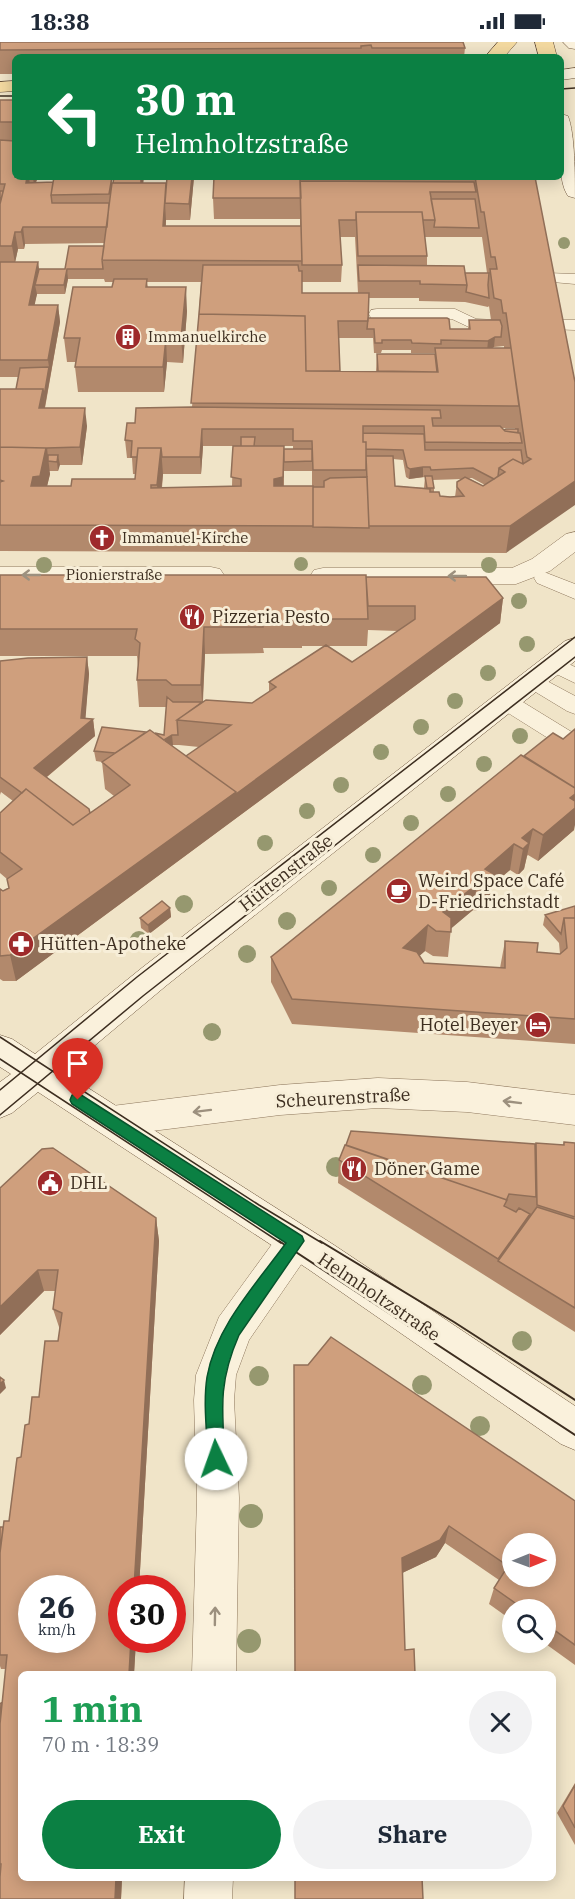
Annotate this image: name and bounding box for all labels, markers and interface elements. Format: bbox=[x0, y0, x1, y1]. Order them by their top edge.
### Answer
text: 18:38 bbox=[30, 7, 89, 36]
text: 30 m bbox=[135, 72, 236, 127]
icon: left bbox=[36, 78, 114, 156]
text: Helmholtzstraße bbox=[135, 125, 349, 160]
building icon: Immanuelkirche bbox=[113, 322, 143, 352]
place label: Immanuelkirche bbox=[148, 327, 267, 346]
church icon: Immanuel-Kirche bbox=[87, 523, 117, 553]
place label: Immanuel-Kirche bbox=[122, 528, 248, 547]
street label: Pionierstraße bbox=[66, 565, 162, 584]
one-way arrow bbox=[22, 569, 42, 581]
one-way arrow bbox=[448, 570, 468, 582]
restaurant icon: Pizzeria Pesto bbox=[177, 602, 207, 632]
place label: Pizzeria Pesto bbox=[212, 605, 330, 628]
street label: Hüttenstraße bbox=[234, 829, 337, 916]
place label: Weird Space Café D-Friedrichstadt bbox=[418, 869, 564, 913]
cafe icon: Weird Space Café D-Friedrichstadt bbox=[384, 876, 414, 906]
pharmacy icon: Hütten-Apotheke bbox=[6, 929, 36, 959]
place label: Hütten-Apotheke bbox=[40, 932, 186, 955]
hotel icon: Hotel Beyer bbox=[523, 1010, 553, 1040]
place label: Hotel Beyer bbox=[419, 1013, 518, 1036]
pin bbox=[52, 1038, 103, 1100]
icon: arrive bbox=[61, 1047, 94, 1080]
street label: Scheurenstraße bbox=[275, 1082, 411, 1113]
one-way arrow bbox=[503, 1097, 522, 1108]
one-way arrow bbox=[192, 1105, 212, 1116]
restaurant icon: Döner Game bbox=[339, 1154, 369, 1184]
place label: Döner Game bbox=[374, 1157, 480, 1180]
public building icon: DHL bbox=[35, 1168, 65, 1198]
place label: DHL bbox=[70, 1171, 108, 1194]
street label: Helmholtzstraße bbox=[314, 1247, 445, 1346]
position arrow bbox=[184, 1427, 248, 1491]
north arrow bbox=[502, 1533, 556, 1587]
map controls bbox=[502, 1533, 556, 1653]
speed limit sign: 30 bbox=[108, 1575, 186, 1653]
text: 26 bbox=[39, 1587, 75, 1626]
button: search bbox=[502, 1599, 556, 1653]
one-way arrow bbox=[210, 1606, 221, 1626]
text: km/h bbox=[38, 1620, 76, 1639]
text: 1 min bbox=[42, 1685, 143, 1732]
button: close bbox=[469, 1691, 532, 1754]
text: 70 m · 18:39 bbox=[42, 1731, 159, 1758]
button: Exit bbox=[42, 1800, 281, 1869]
button: Share bbox=[293, 1800, 532, 1869]

